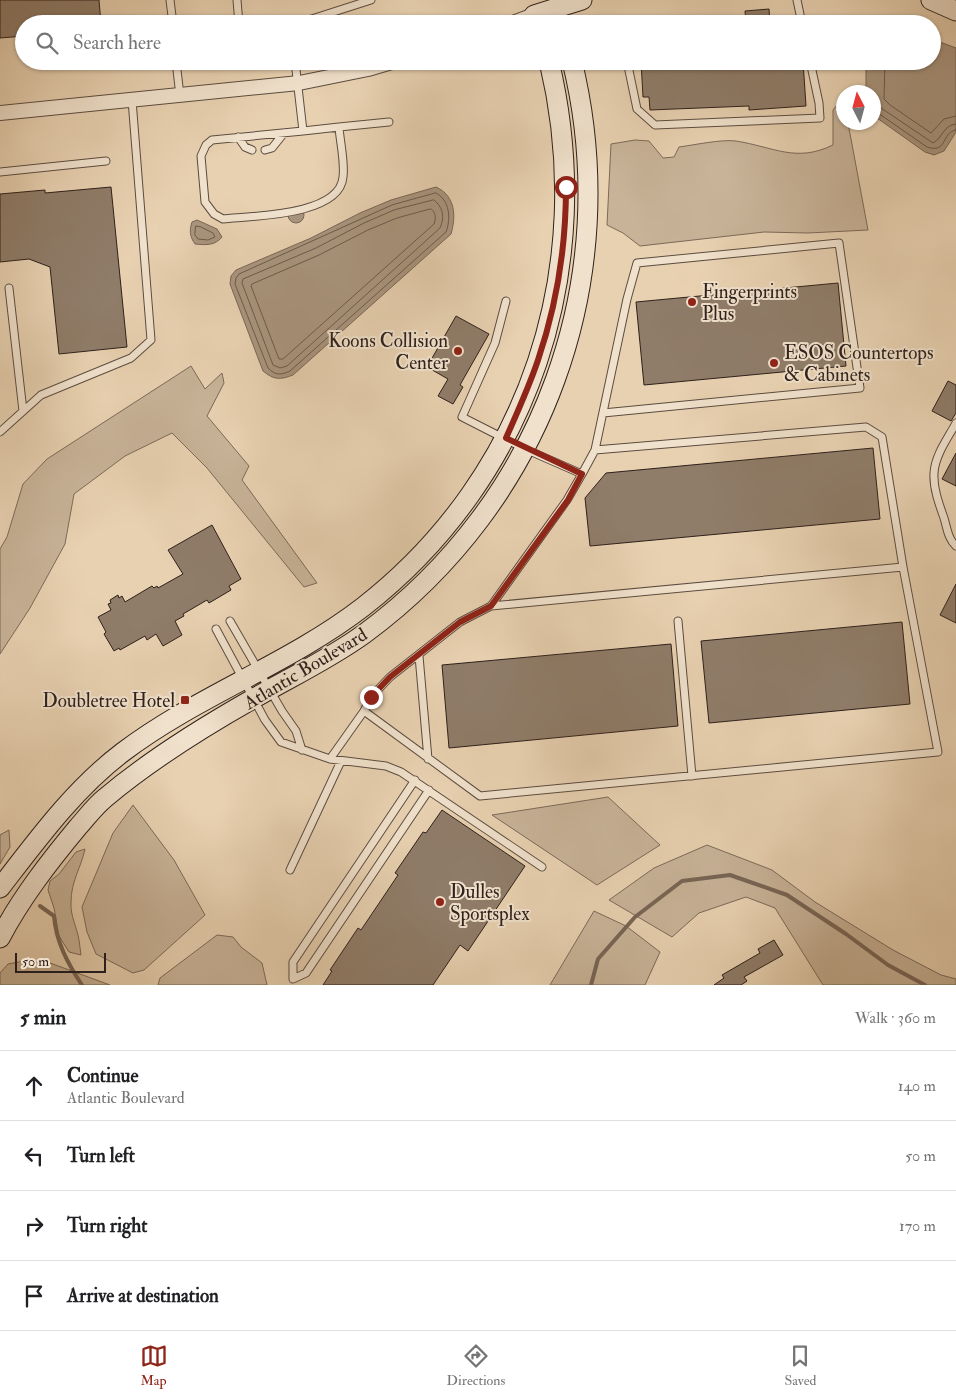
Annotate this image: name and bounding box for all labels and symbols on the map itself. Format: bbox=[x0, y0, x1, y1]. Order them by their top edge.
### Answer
north arrow bbox=[836, 85, 881, 130]
route start bbox=[555, 176, 578, 199]
place label: Fingerprints Plus bbox=[702, 280, 797, 326]
marker: Fingerprints Plus bbox=[686, 296, 698, 308]
place label: Koons Collision Center bbox=[328, 329, 448, 375]
place label: ESOS Countertops & Cabinets bbox=[784, 341, 933, 387]
marker: Koons Collision Center bbox=[452, 345, 464, 357]
marker: ESOS Countertops & Cabinets bbox=[768, 357, 780, 369]
street label: Atlantic Boulevard bbox=[239, 622, 372, 716]
route end bbox=[360, 686, 383, 709]
place label: Doubletree Hotel bbox=[42, 689, 175, 713]
marker: Doubletree Hotel bbox=[179, 694, 191, 706]
place label: Dulles Sportsplex bbox=[450, 880, 530, 927]
marker: Dulles Sportsplex bbox=[434, 896, 446, 908]
scale bar bbox=[15, 950, 106, 973]

